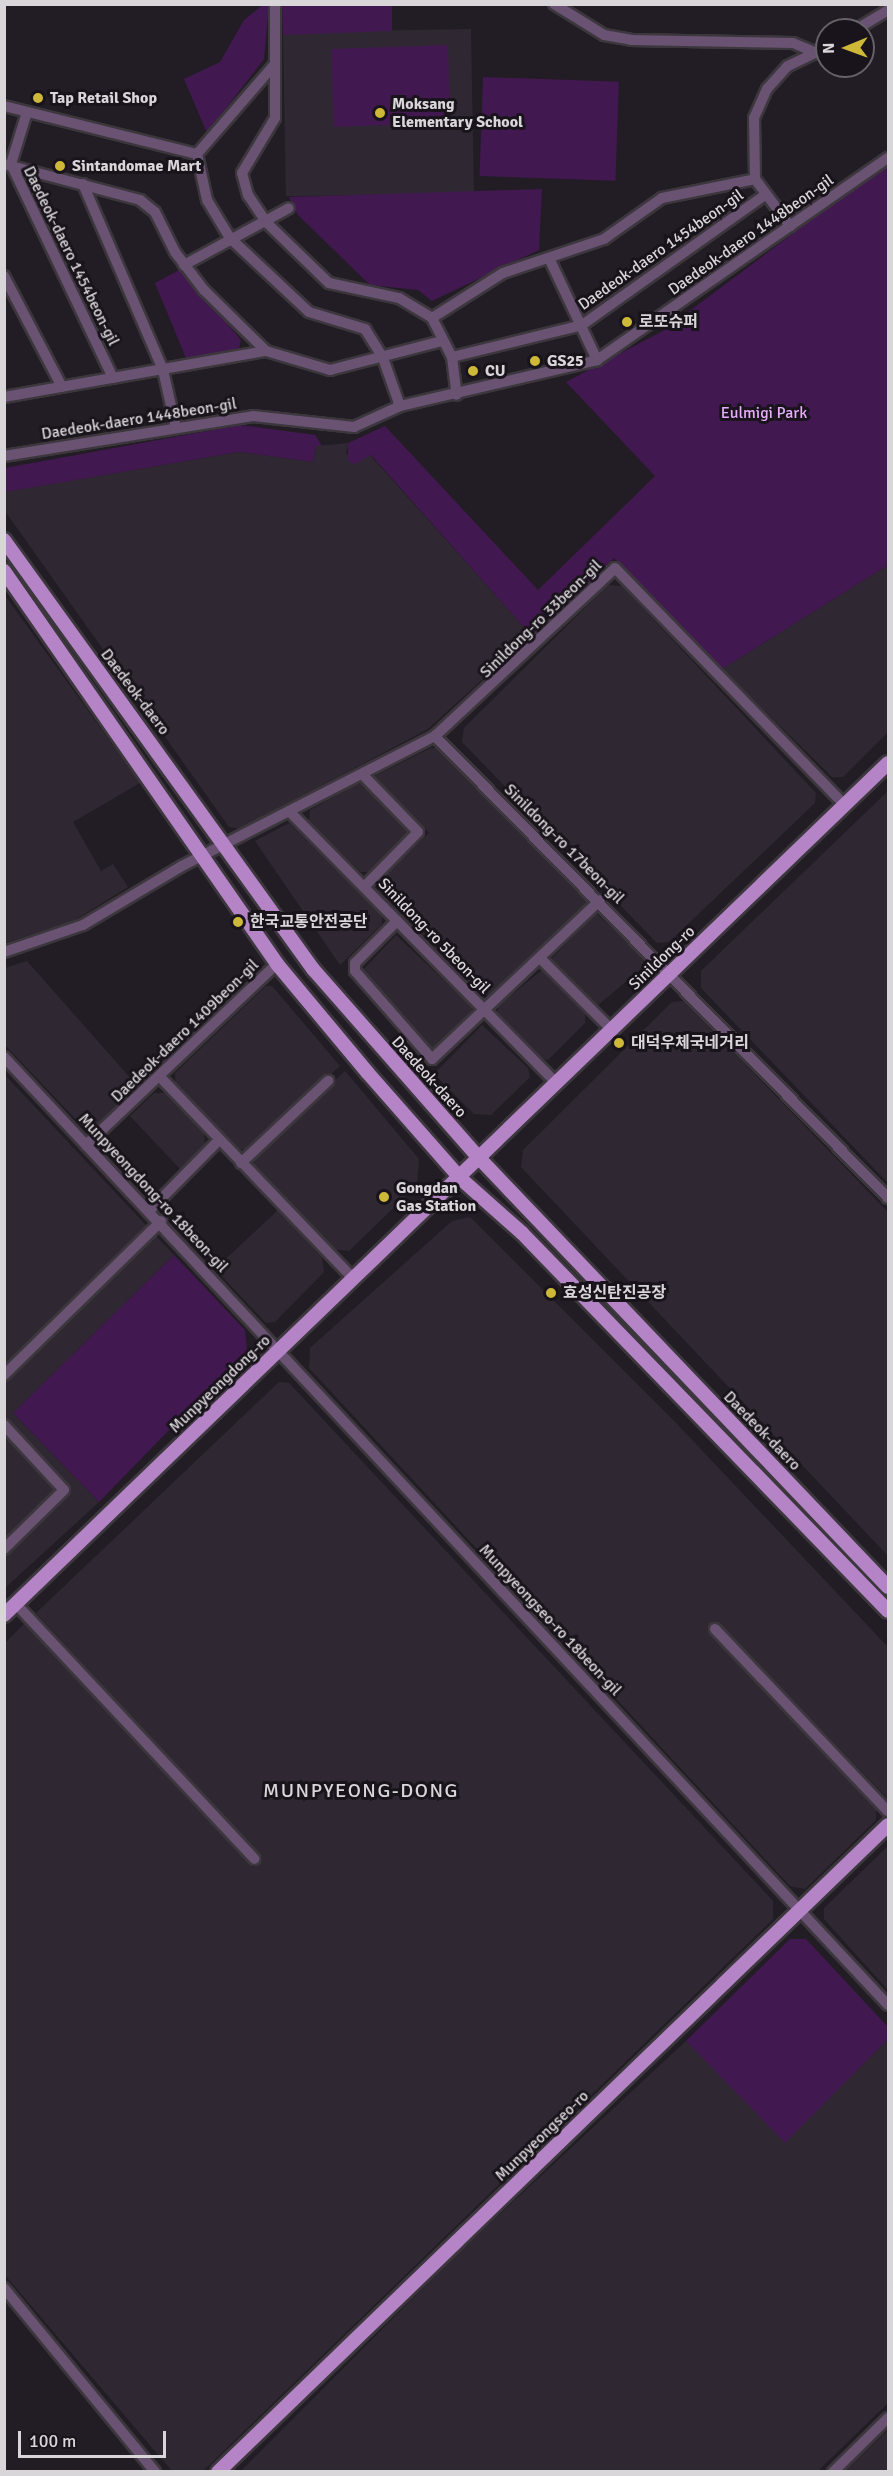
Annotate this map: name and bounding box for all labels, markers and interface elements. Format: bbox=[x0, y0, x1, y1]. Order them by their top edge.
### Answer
north arrow bbox=[815, 18, 875, 78]
text: N bbox=[819, 43, 839, 54]
place label: Tap Retail Shop bbox=[50, 88, 157, 108]
marker: Tap Retail Shop bbox=[31, 91, 45, 105]
place label: Moksang Elementary School bbox=[392, 94, 523, 132]
marker: Moksang Elementary School bbox=[373, 106, 387, 120]
place label: Sintandomae Mart bbox=[72, 156, 201, 176]
marker: Sintandomae Mart bbox=[53, 159, 67, 173]
street label: Daedeok-daero 1454beon-gil bbox=[19, 163, 123, 349]
street label: Daedeok-daero 1448beon-gil bbox=[665, 171, 837, 299]
street label: Daedeok-daero 1454beon-gil bbox=[575, 186, 747, 314]
place label: 로또슈퍼 bbox=[639, 312, 698, 332]
marker: 로또슈퍼 bbox=[620, 315, 634, 329]
place label: GS25 bbox=[547, 351, 584, 371]
marker: GS25 bbox=[528, 354, 542, 368]
place label: CU bbox=[485, 361, 506, 381]
marker: CU bbox=[466, 364, 480, 378]
street label: Daedeok-daero 1448beon-gil bbox=[40, 394, 238, 444]
park label: Eulmigi Park bbox=[721, 403, 807, 423]
street label: Sinildong-ro 33beon-gil bbox=[476, 556, 606, 682]
street label: Daedeok-daero bbox=[96, 645, 174, 739]
street label: Sinildong-ro 17beon-gil bbox=[500, 780, 628, 908]
street label: Sinildong-ro 5beon-gil bbox=[374, 874, 494, 998]
place label: 한국교통안전공단 bbox=[250, 912, 368, 932]
marker: 한국교통안전공단 bbox=[231, 915, 245, 929]
street label: Sinildong-ro bbox=[625, 922, 699, 994]
street label: Daedeok-daero 1409beon-gil bbox=[107, 956, 263, 1106]
street label: Daedeok-daero bbox=[387, 1032, 471, 1122]
place label: 대덕우체국네거리 bbox=[631, 1033, 749, 1053]
marker: 대덕우체국네거리 bbox=[612, 1036, 626, 1050]
street label: Munpyeongdong-ro 18beon-gil bbox=[74, 1109, 232, 1277]
place label: Gongdan Gas Station bbox=[396, 1178, 476, 1216]
marker: Gongdan Gas Station bbox=[377, 1190, 391, 1204]
place label: 효성신탄진공장 bbox=[563, 1283, 666, 1303]
marker: 효성신탄진공장 bbox=[544, 1286, 558, 1300]
street label: Munpyeongdong-ro bbox=[165, 1331, 275, 1437]
street label: Daedeok-daero bbox=[719, 1387, 805, 1475]
street label: Munpyeongseo-ro 18beon-gil bbox=[475, 1540, 625, 1700]
district label: MUNPYEONG-DONG bbox=[263, 1778, 459, 1802]
street label: Munpyeongseo-ro bbox=[491, 2087, 593, 2185]
scale bar bbox=[21, 2419, 170, 2457]
text: 100 m bbox=[29, 2430, 76, 2452]

